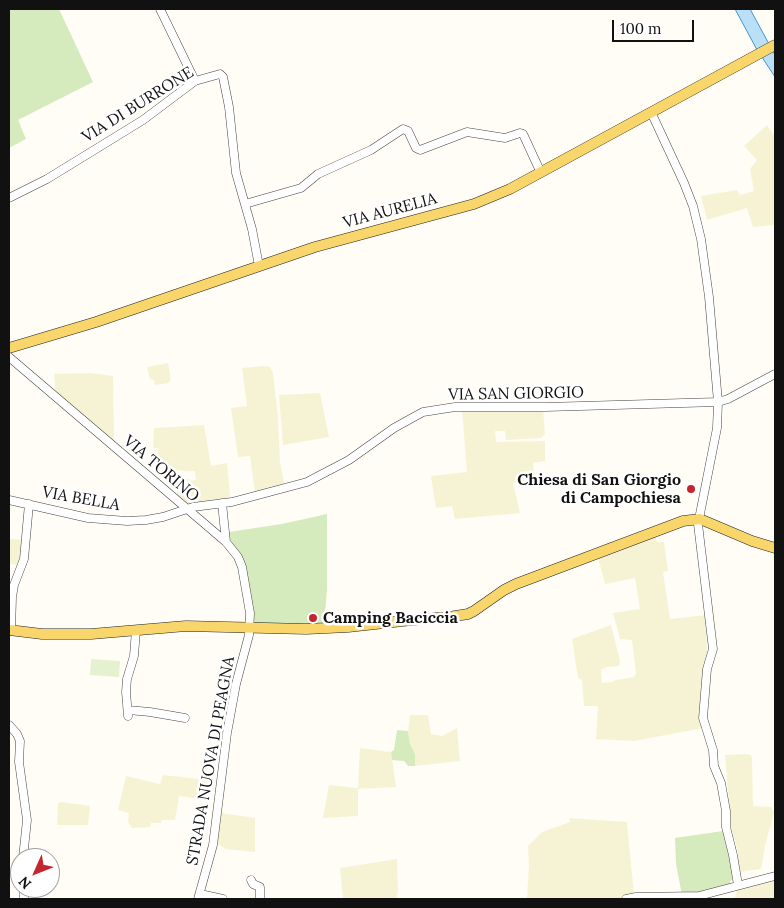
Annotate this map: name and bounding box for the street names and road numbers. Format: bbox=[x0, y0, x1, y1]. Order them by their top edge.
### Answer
street label: VIA DI BURRONE bbox=[79, 63, 197, 147]
street label: VIA AURELIA bbox=[341, 189, 439, 233]
street label: VIA SAN GIORGIO bbox=[448, 383, 584, 405]
street label: VIA TORINO bbox=[119, 432, 203, 506]
street label: VIA BELLA bbox=[41, 483, 121, 515]
street label: STRADA NUOVA DI PEAGNA bbox=[183, 655, 239, 867]

